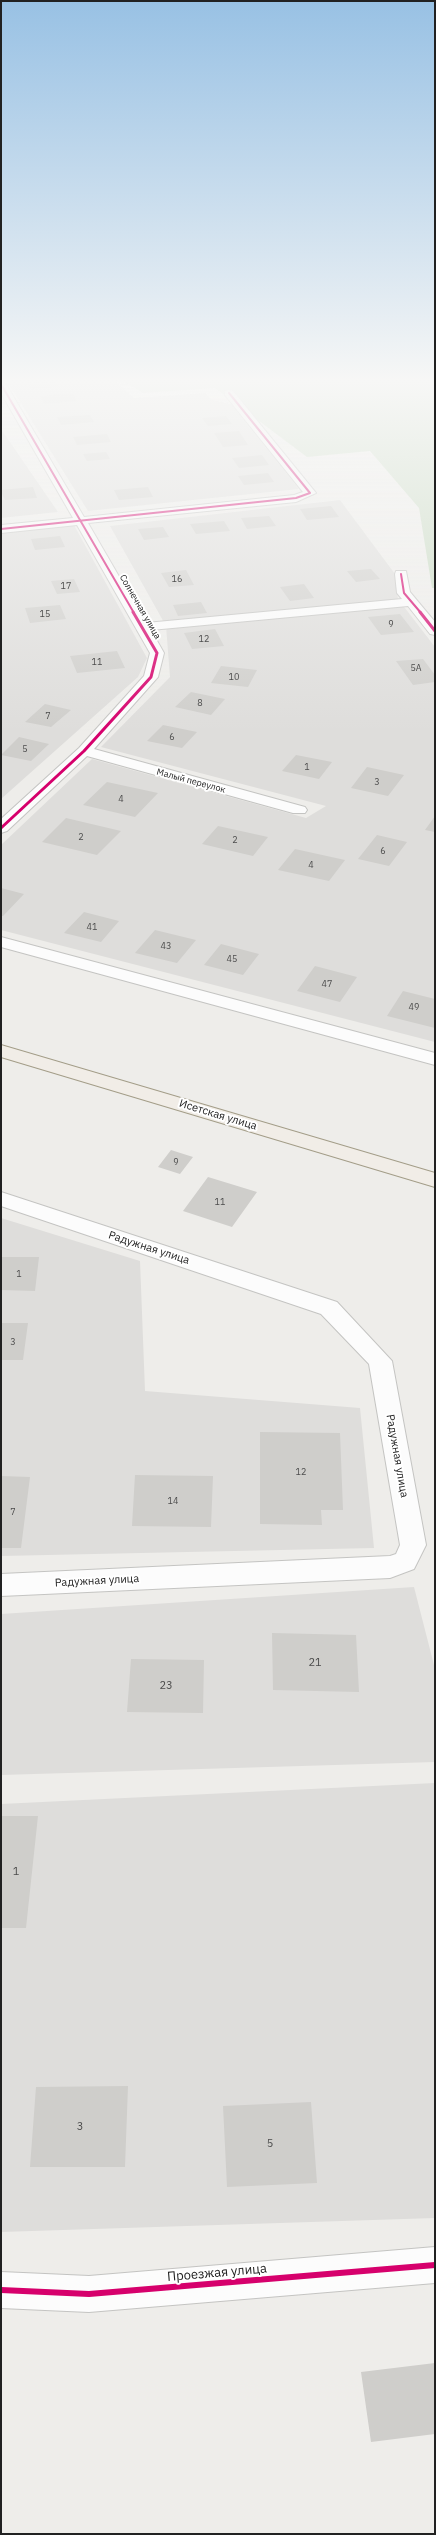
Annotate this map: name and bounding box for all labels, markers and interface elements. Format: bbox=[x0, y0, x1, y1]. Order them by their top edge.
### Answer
street label: Солнечная улица bbox=[117, 573, 163, 641]
house number: 16 bbox=[172, 574, 182, 584]
house number: 17 bbox=[61, 581, 71, 591]
house number: 15 bbox=[40, 609, 50, 619]
house number: 9 bbox=[388, 619, 394, 629]
house number: 12 bbox=[199, 634, 209, 644]
house number: 11 bbox=[92, 657, 102, 667]
house number: 5А bbox=[410, 663, 422, 673]
house number: 10 bbox=[229, 672, 239, 682]
house number: 8 bbox=[197, 698, 203, 708]
house number: 7 bbox=[45, 711, 51, 721]
house number: 6 bbox=[169, 732, 175, 742]
house number: 5 bbox=[22, 744, 28, 754]
house number: 1 bbox=[304, 762, 310, 772]
street label: Малый переулок bbox=[155, 767, 227, 795]
house number: 3 bbox=[374, 777, 380, 787]
house number: 4 bbox=[118, 794, 124, 804]
house number: 2 bbox=[78, 832, 84, 842]
house number: 2 bbox=[232, 835, 238, 845]
house number: 6 bbox=[380, 846, 386, 856]
house number: 4 bbox=[308, 860, 314, 870]
house number: 41 bbox=[87, 922, 97, 932]
house number: 43 bbox=[161, 941, 171, 951]
house number: 45 bbox=[227, 954, 237, 964]
house number: 47 bbox=[322, 979, 332, 989]
house number: 49 bbox=[409, 1002, 419, 1012]
street label: Исетская улица bbox=[178, 1097, 258, 1133]
house number: 9 bbox=[173, 1157, 179, 1167]
house number: 11 bbox=[215, 1197, 225, 1207]
street label: Радужная улица bbox=[107, 1229, 191, 1267]
house number: 1 bbox=[16, 1269, 22, 1279]
house number: 3 bbox=[10, 1337, 16, 1347]
street label: Радужная улица bbox=[383, 1413, 411, 1499]
house number: 12 bbox=[296, 1467, 306, 1477]
house number: 14 bbox=[168, 1496, 178, 1506]
house number: 7 bbox=[10, 1507, 16, 1517]
street label: Радужная улица bbox=[54, 1572, 140, 1590]
house number: 21 bbox=[308, 1656, 322, 1670]
house number: 23 bbox=[159, 1679, 173, 1693]
house number: 1 bbox=[13, 1865, 19, 1879]
house number: 3 bbox=[77, 2120, 83, 2134]
house number: 5 bbox=[267, 2137, 273, 2151]
street label: Проезжая улица bbox=[166, 2261, 268, 2285]

